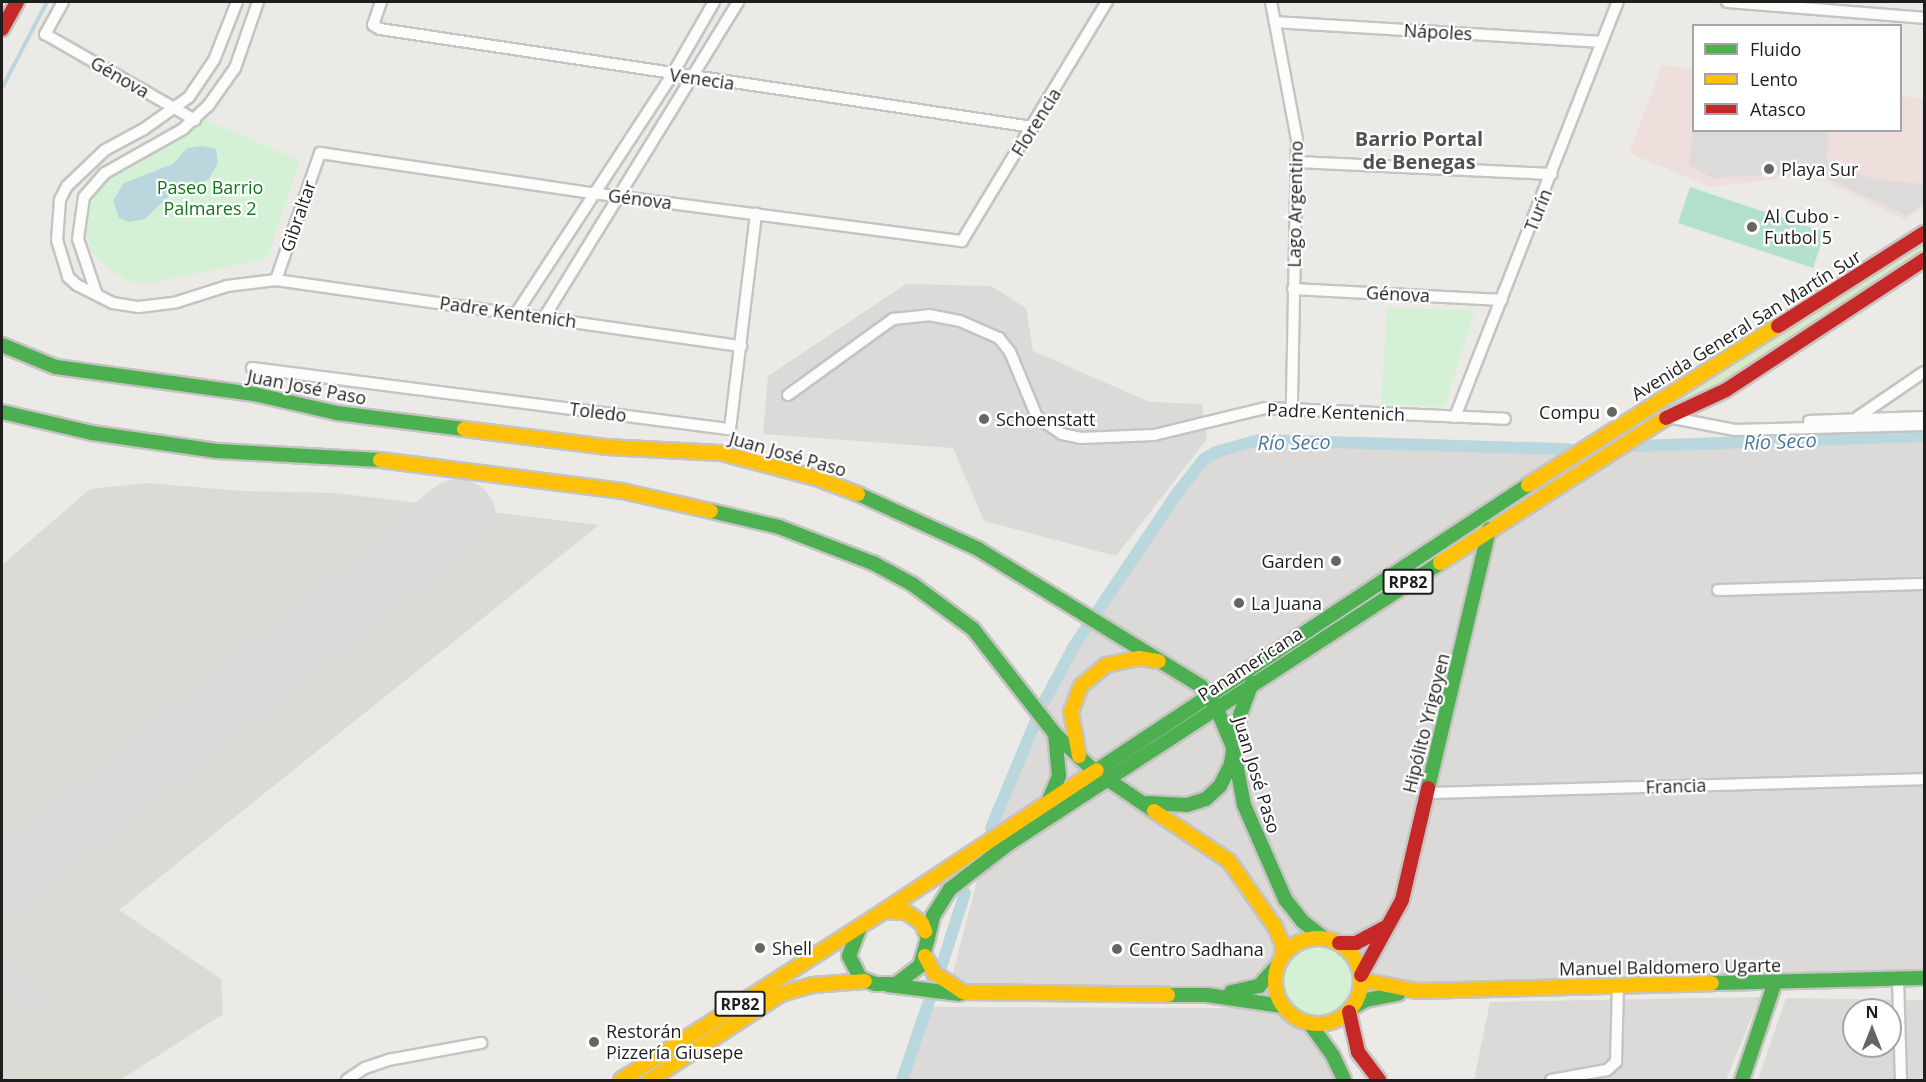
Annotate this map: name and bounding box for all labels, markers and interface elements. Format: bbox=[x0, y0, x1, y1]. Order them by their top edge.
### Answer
street label: Nápoles bbox=[1403, 19, 1473, 45]
legend bbox=[1692, 24, 1902, 132]
text: Fluido bbox=[1750, 37, 1801, 61]
street label: Génova bbox=[87, 52, 153, 102]
street label: Venecia bbox=[668, 64, 736, 94]
text: Lento bbox=[1750, 67, 1798, 91]
street label: Florencia bbox=[1007, 84, 1065, 160]
text: Atasco bbox=[1750, 97, 1806, 121]
district label: Barrio Portal de Benegas bbox=[1355, 126, 1483, 173]
street label: Lago Argentino bbox=[1283, 140, 1307, 268]
place label: Playa Sur bbox=[1781, 158, 1858, 180]
marker: Playa Sur bbox=[1762, 162, 1776, 176]
park label: Paseo Barrio Palmares 2 bbox=[157, 177, 263, 219]
street label: Gibraltar bbox=[276, 177, 320, 255]
street label: Génova bbox=[607, 184, 673, 214]
street label: Turín bbox=[1520, 186, 1556, 234]
place label: Al Cubo - Futbol 5 bbox=[1764, 206, 1839, 248]
marker: Al Cubo - Futbol 5 bbox=[1745, 220, 1759, 234]
street label: Avenida General San Martín Sur bbox=[1627, 245, 1865, 405]
street label: Génova bbox=[1365, 282, 1431, 306]
street label: Padre Kentenich bbox=[438, 292, 578, 332]
street label: Juan José Paso bbox=[246, 365, 368, 409]
street label: Toledo bbox=[568, 398, 628, 426]
street label: Padre Kentenich bbox=[1267, 399, 1405, 425]
place label: Compu bbox=[1539, 401, 1600, 423]
marker: Compu bbox=[1605, 405, 1619, 419]
place label: Schoenstatt bbox=[996, 408, 1095, 430]
marker: Schoenstatt bbox=[977, 412, 991, 426]
street label: Juan José Paso bbox=[727, 427, 849, 481]
water label: Río Seco bbox=[1743, 428, 1817, 454]
water label: Río Seco bbox=[1257, 429, 1331, 455]
place label: Garden bbox=[1261, 550, 1324, 572]
marker: Garden bbox=[1329, 554, 1343, 568]
road number: RP82 bbox=[1382, 569, 1434, 595]
place label: La Juana bbox=[1251, 592, 1322, 614]
marker: La Juana bbox=[1232, 596, 1246, 610]
street label: Panamericana bbox=[1194, 622, 1306, 706]
street label: Hipólito Yrigoyen bbox=[1398, 651, 1454, 795]
street label: Juan José Paso bbox=[1229, 714, 1285, 836]
street label: Francia bbox=[1645, 774, 1707, 798]
place label: Shell bbox=[772, 937, 812, 959]
place label: Centro Sadhana bbox=[1129, 938, 1264, 960]
marker: Shell bbox=[753, 941, 767, 955]
marker: Centro Sadhana bbox=[1110, 942, 1124, 956]
street label: Manuel Baldomero Ugarte bbox=[1559, 954, 1781, 980]
road number: RP82 bbox=[714, 991, 766, 1017]
north arrow bbox=[1842, 998, 1902, 1058]
text: N bbox=[1865, 1001, 1879, 1023]
place label: Restorán Pizzería Giusepe bbox=[606, 1021, 743, 1064]
marker: Restorán Pizzería Giusepe bbox=[587, 1035, 601, 1049]

